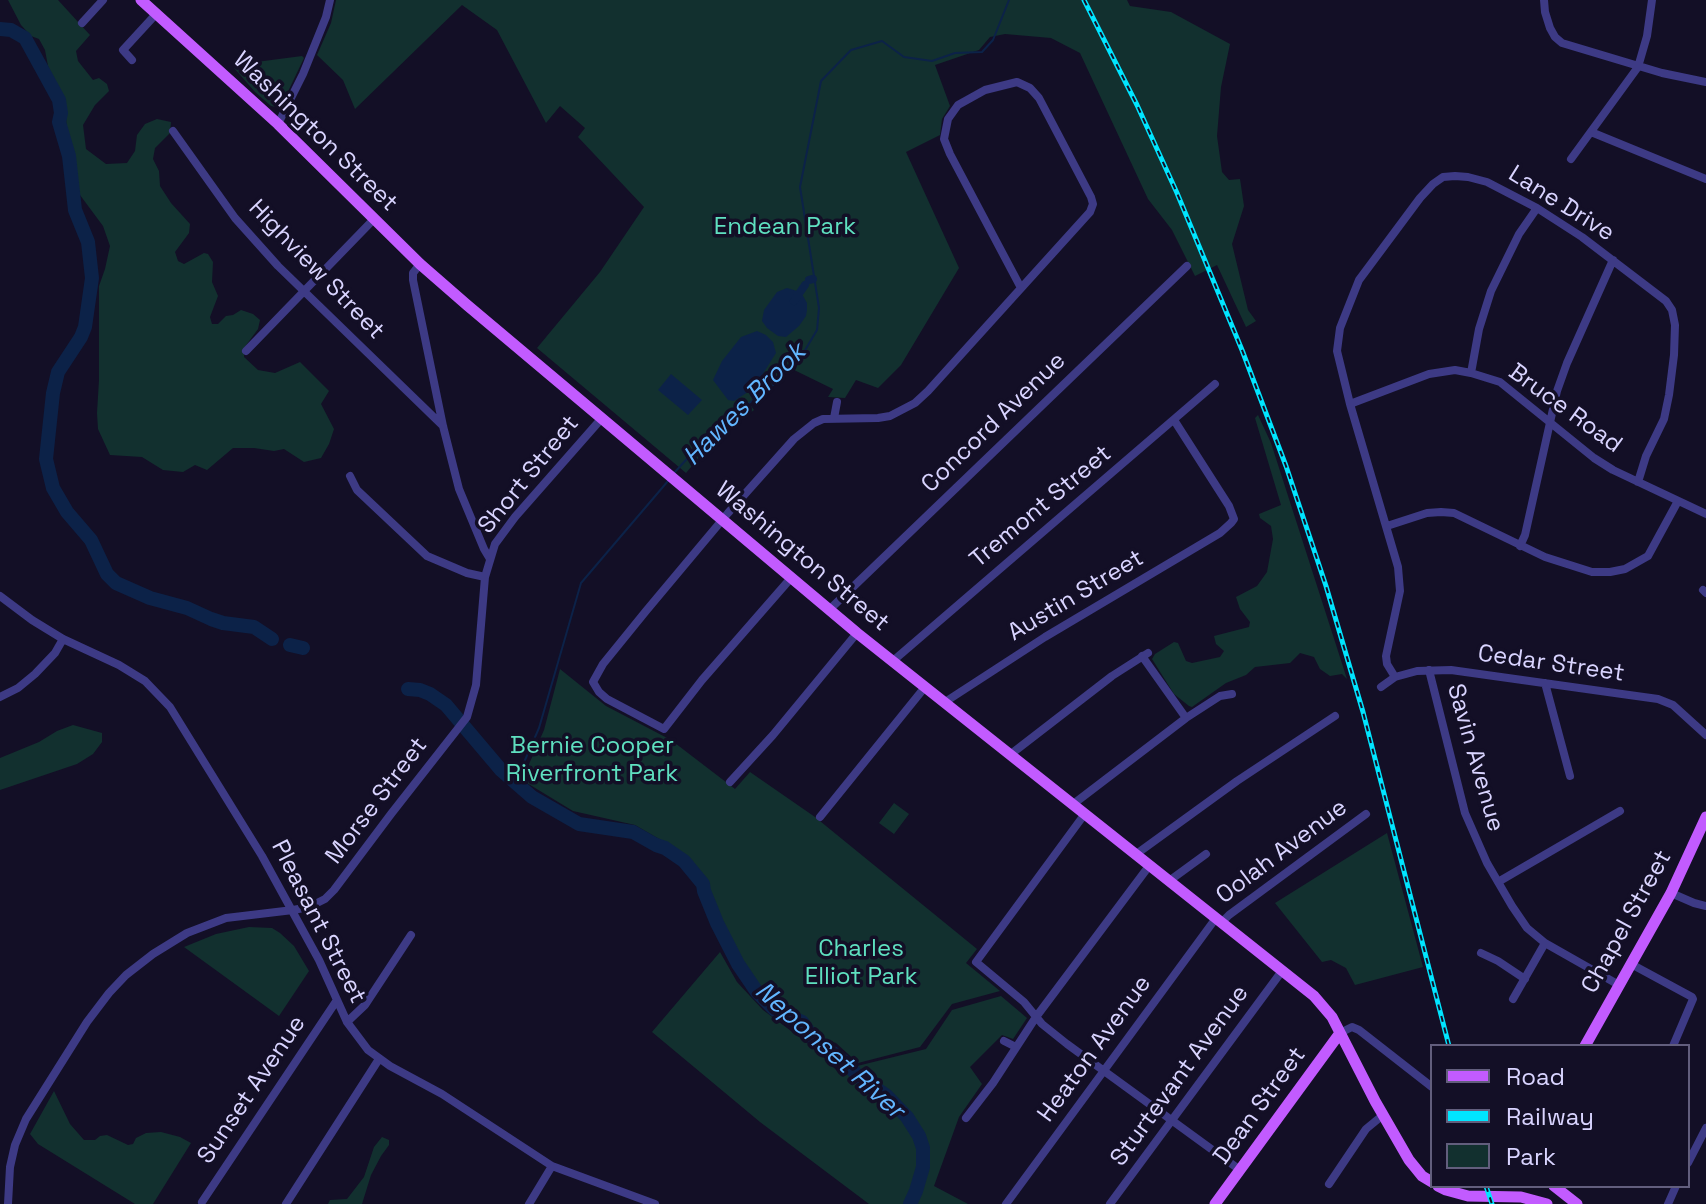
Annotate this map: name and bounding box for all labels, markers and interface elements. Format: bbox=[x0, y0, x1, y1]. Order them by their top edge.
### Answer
street label: Washington Street bbox=[227, 46, 403, 218]
street label: Lane Drive bbox=[1503, 160, 1619, 248]
street label: Highview Street bbox=[242, 194, 390, 346]
park label: Endean Park bbox=[714, 213, 856, 241]
water label: Hawes Brook bbox=[677, 337, 813, 473]
street label: Concord Avenue bbox=[916, 347, 1072, 499]
street label: Bruce Road bbox=[1503, 358, 1627, 460]
street label: Short Street bbox=[473, 410, 585, 540]
street label: Tremont Street bbox=[965, 440, 1117, 574]
street label: Washington Street bbox=[709, 476, 895, 638]
street label: Austin Street bbox=[1003, 544, 1149, 648]
street label: Cedar Street bbox=[1476, 639, 1626, 689]
street label: Savin Avenue bbox=[1440, 681, 1510, 835]
street label: Morse Street bbox=[320, 732, 434, 870]
park label: Bernie Cooper Riverfront Park bbox=[506, 732, 678, 788]
street label: Oolah Avenue bbox=[1211, 793, 1353, 911]
street label: Pleasant Street bbox=[264, 835, 372, 1009]
street label: Chapel Street bbox=[1576, 845, 1678, 999]
park label: Charles Elliot Park bbox=[805, 935, 917, 991]
street label: Heaton Avenue bbox=[1032, 970, 1158, 1128]
water label: Neponset River bbox=[748, 976, 910, 1126]
street label: Sturtevant Avenue bbox=[1105, 980, 1255, 1172]
street label: Sunset Avenue bbox=[192, 1010, 312, 1170]
street label: Dean Street bbox=[1208, 1042, 1312, 1170]
legend bbox=[1430, 1044, 1690, 1188]
text: Road bbox=[1506, 1061, 1565, 1092]
text: Railway bbox=[1506, 1101, 1594, 1132]
text: Park bbox=[1506, 1141, 1556, 1172]

